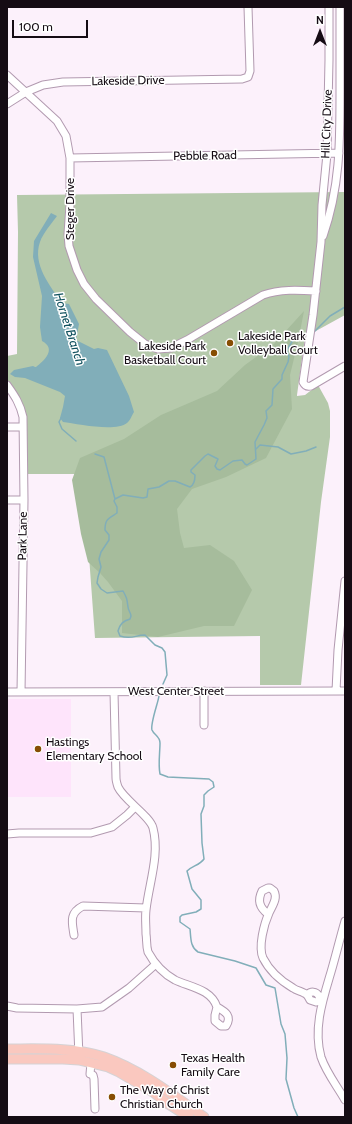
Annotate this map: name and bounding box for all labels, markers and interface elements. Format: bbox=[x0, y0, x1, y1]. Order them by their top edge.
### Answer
scale bar bbox=[14, 12, 90, 38]
north arrow bbox=[300, 12, 340, 52]
text: N bbox=[316, 13, 324, 27]
text: 100 m bbox=[19, 19, 53, 34]
street label: Lakeside Drive bbox=[91, 73, 165, 89]
street label: Hill City Drive bbox=[319, 89, 335, 159]
street label: Pebble Road bbox=[173, 148, 237, 164]
street label: Steger Drive bbox=[63, 178, 77, 240]
water label: Hornet Branch bbox=[50, 291, 88, 367]
place label: Lakeside Park Volleyball Court bbox=[238, 329, 318, 357]
marker: Lakeside Park Volleyball Court bbox=[225, 338, 235, 348]
place label: Lakeside Park Basketball Court bbox=[124, 339, 206, 367]
marker: Lakeside Park Basketball Court bbox=[209, 348, 219, 358]
street label: Park Lane bbox=[15, 511, 31, 561]
street label: West Center Street bbox=[128, 684, 224, 698]
place label: Hastings Elementary School bbox=[46, 735, 142, 763]
marker: Hastings Elementary School bbox=[33, 744, 43, 754]
place label: Texas Health Family Care bbox=[181, 1051, 245, 1079]
marker: Texas Health Family Care bbox=[168, 1060, 178, 1070]
place label: The Way of Christ Christian Church bbox=[120, 1083, 209, 1111]
marker: The Way of Christ Christian Church bbox=[107, 1092, 117, 1102]

